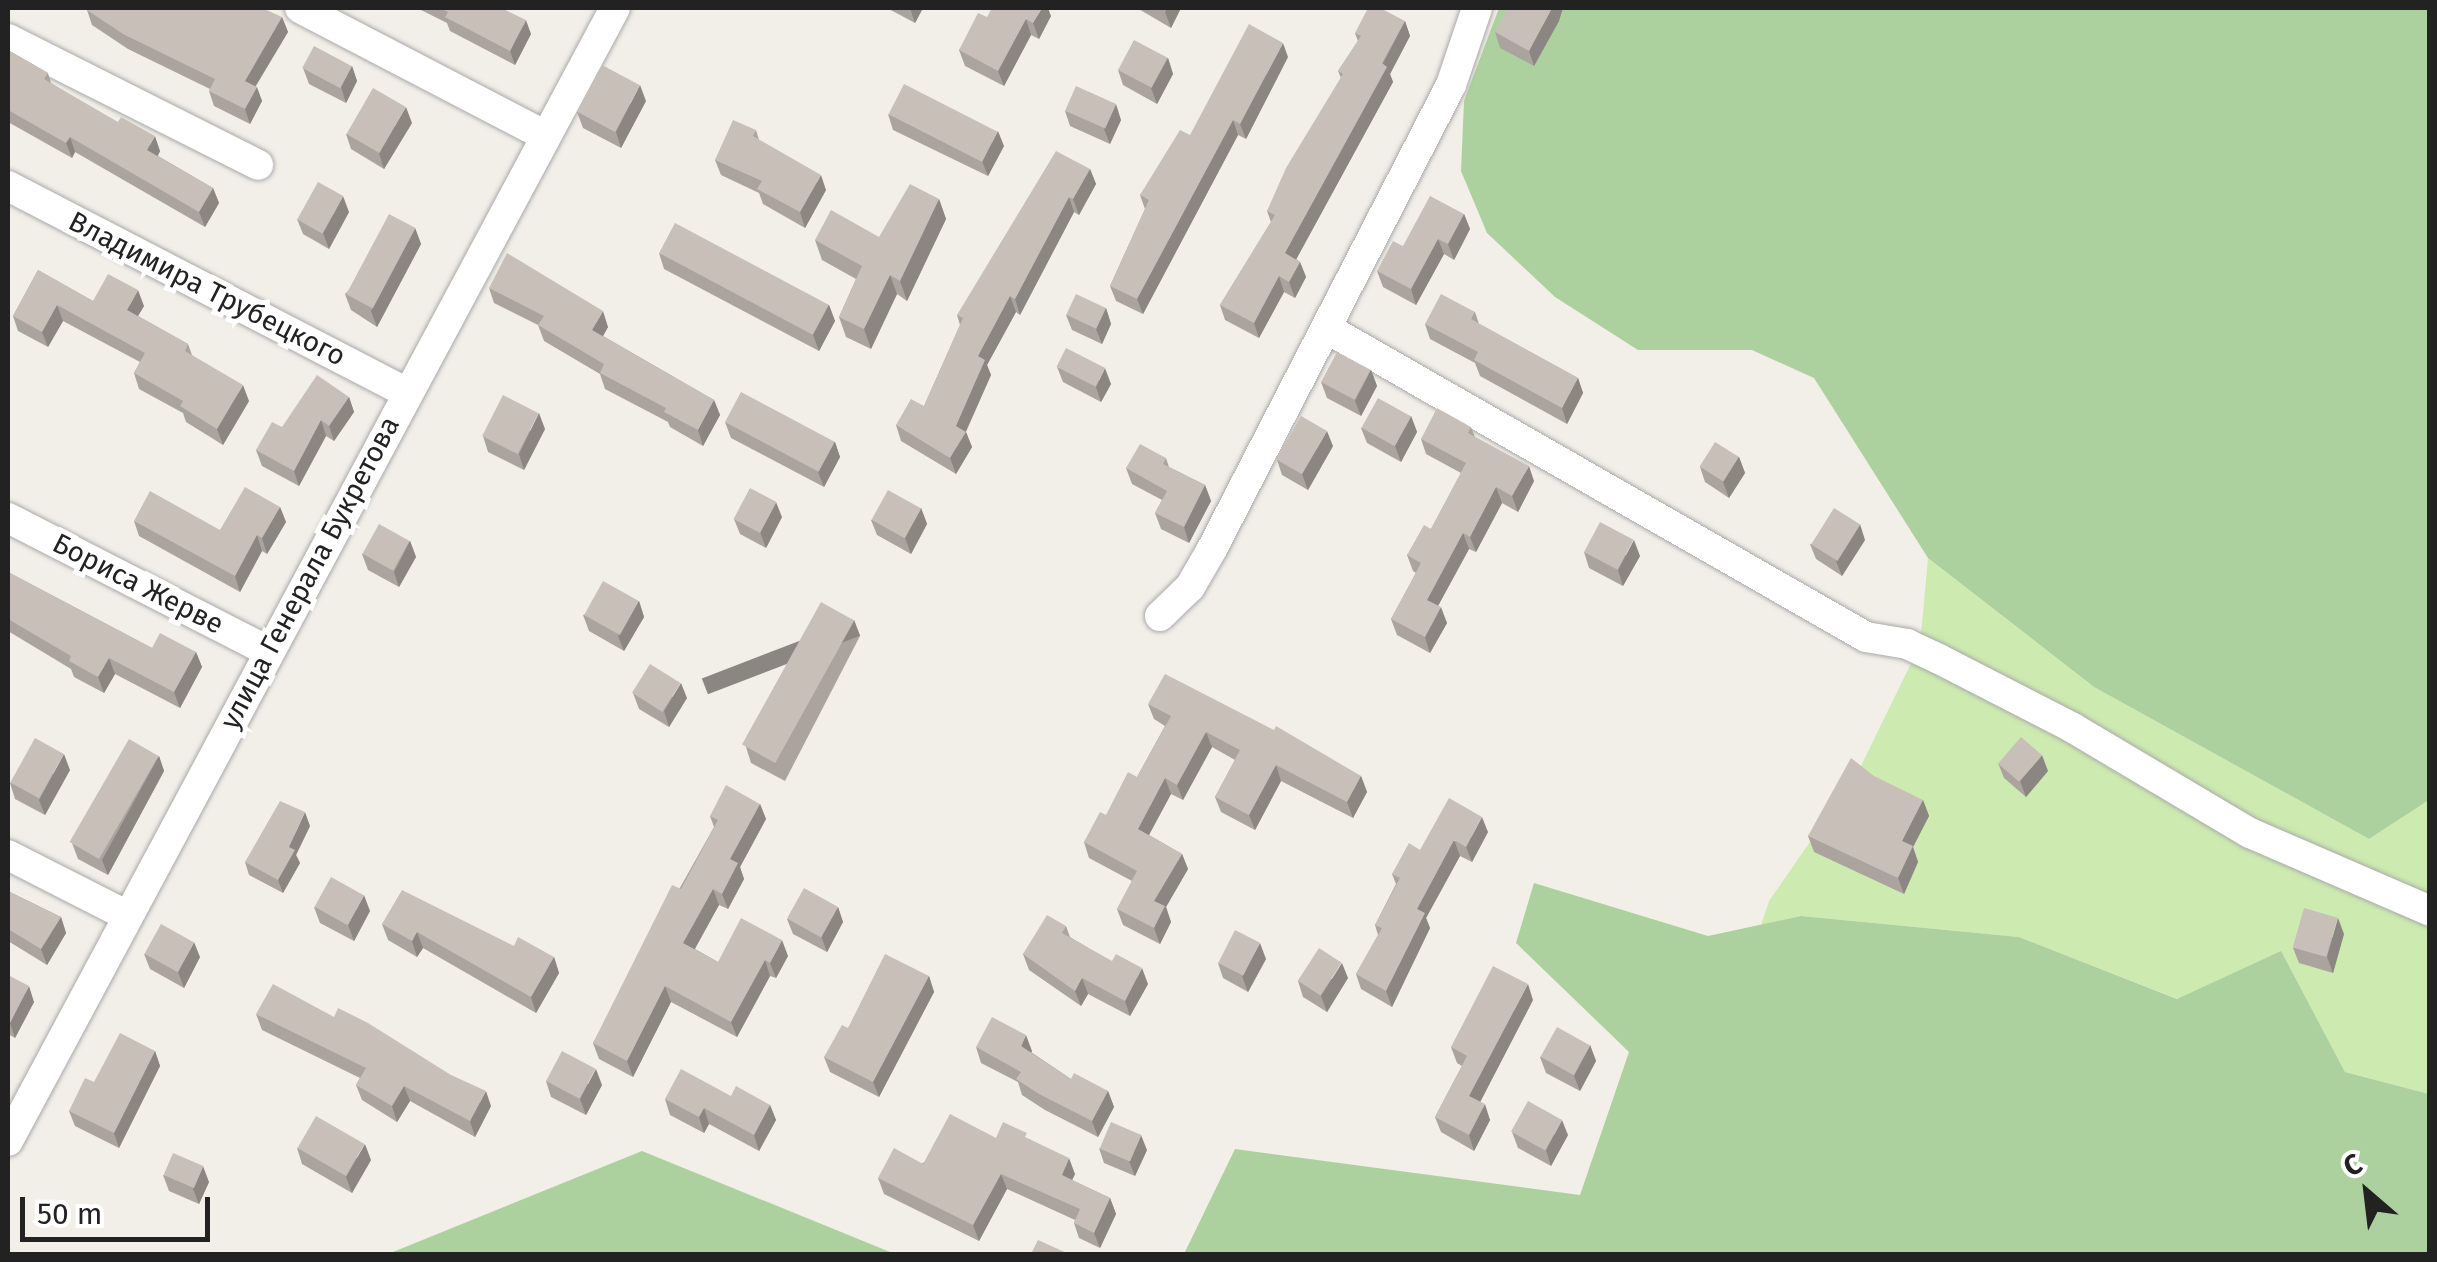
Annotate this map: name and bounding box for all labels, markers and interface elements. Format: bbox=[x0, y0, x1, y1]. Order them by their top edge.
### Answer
street label: Владимира Трубецкого bbox=[63, 204, 351, 374]
street label: улица Генерала Букретова bbox=[213, 411, 407, 735]
street label: Бориса Жерве bbox=[47, 527, 229, 641]
north arrow bbox=[2317, 1142, 2417, 1242]
text: С bbox=[2338, 1147, 2368, 1183]
scale bar bbox=[25, 1177, 215, 1239]
text: 50 m bbox=[37, 1196, 102, 1232]

